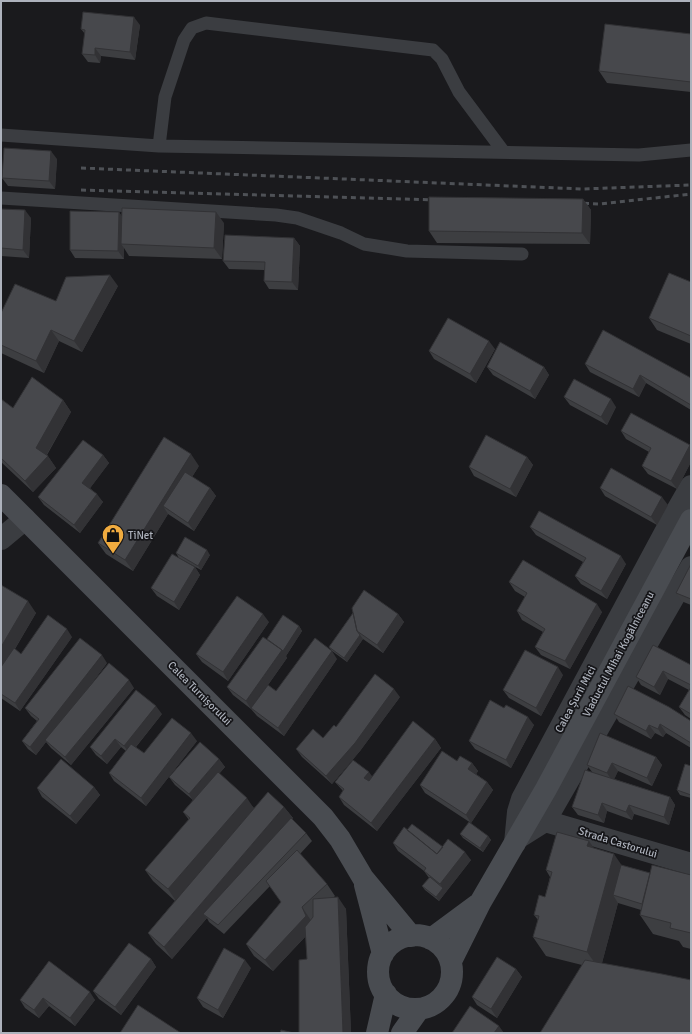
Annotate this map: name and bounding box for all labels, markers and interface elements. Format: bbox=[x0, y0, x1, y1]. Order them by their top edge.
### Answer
shop icon: TiNet bbox=[100, 522, 126, 555]
place label: TiNet bbox=[128, 529, 153, 542]
street label: Viaductul Mihai Kogălniceanu bbox=[580, 589, 657, 719]
street label: Calea Turnișorului bbox=[165, 659, 234, 728]
street label: Calea Șurii Mici bbox=[552, 664, 598, 735]
street label: Strada Castorului bbox=[577, 824, 659, 861]

